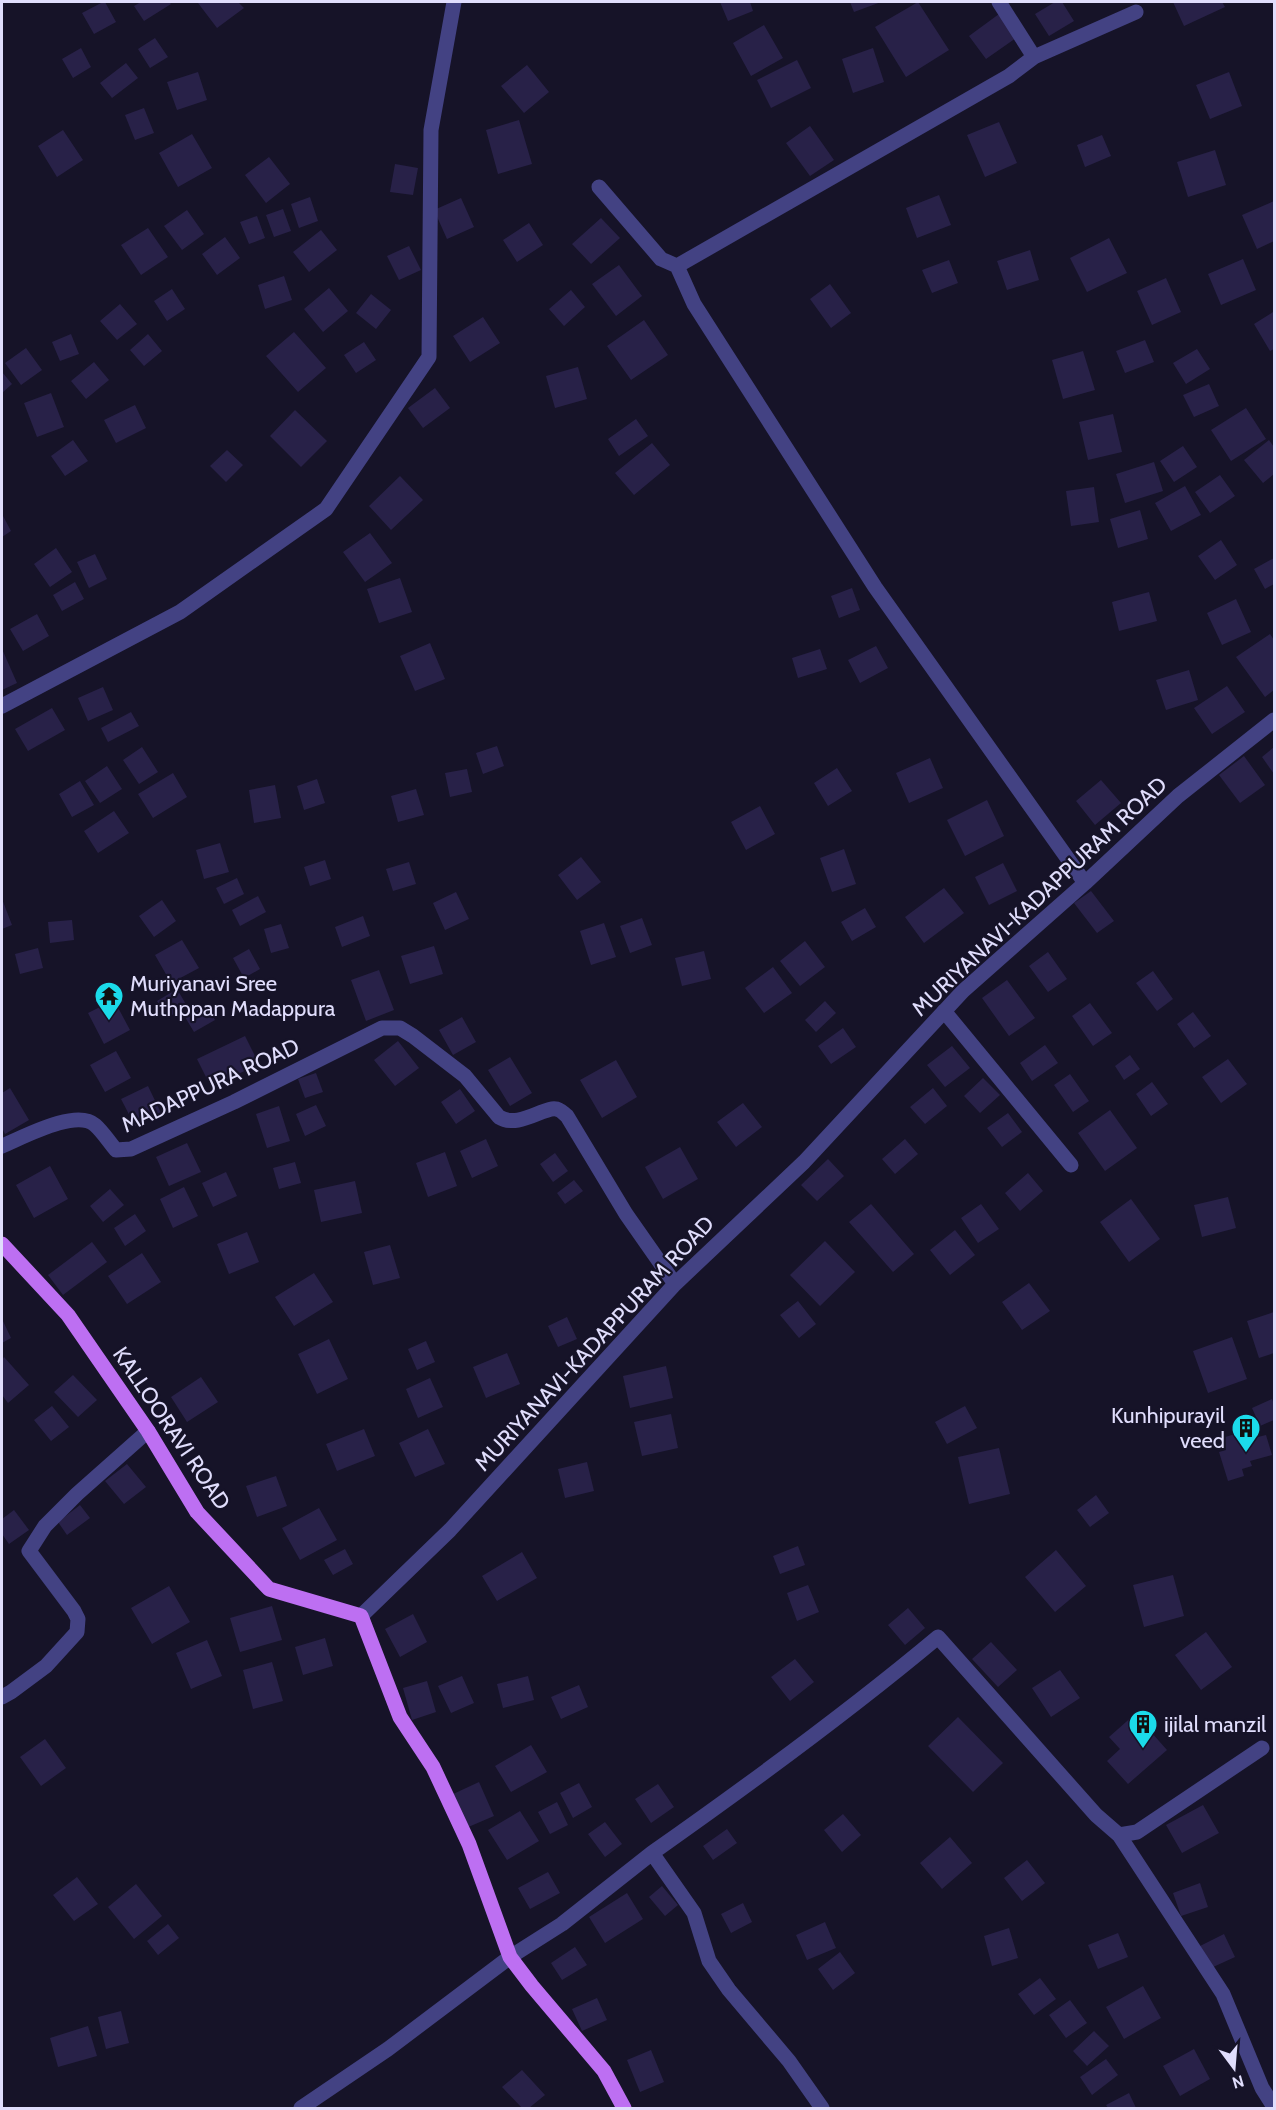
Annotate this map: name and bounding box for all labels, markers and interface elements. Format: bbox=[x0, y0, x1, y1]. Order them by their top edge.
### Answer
street label: MURIYANAVI-KADAPPURAM ROAD bbox=[906, 771, 1172, 1022]
place label: Muriyanavi Sree Muthppan Madappura bbox=[130, 970, 336, 1022]
temple icon: Muriyanavi Sree Muthppan Madappura bbox=[93, 980, 125, 1022]
street label: MADAPPURA ROAD bbox=[117, 1032, 303, 1138]
street label: MURIYANAVI-KADAPPURAM ROAD bbox=[469, 1210, 720, 1476]
street label: KALLOORAVI ROAD bbox=[107, 1342, 236, 1515]
place label: Kunhipurayil veed bbox=[1111, 1402, 1226, 1454]
building icon: Kunhipurayil veed bbox=[1230, 1412, 1262, 1454]
building icon: ijilal manzil bbox=[1127, 1708, 1159, 1750]
place label: ijilal manzil bbox=[1164, 1711, 1267, 1738]
north arrow bbox=[1204, 2038, 1264, 2098]
text: N bbox=[1230, 2071, 1246, 2093]

